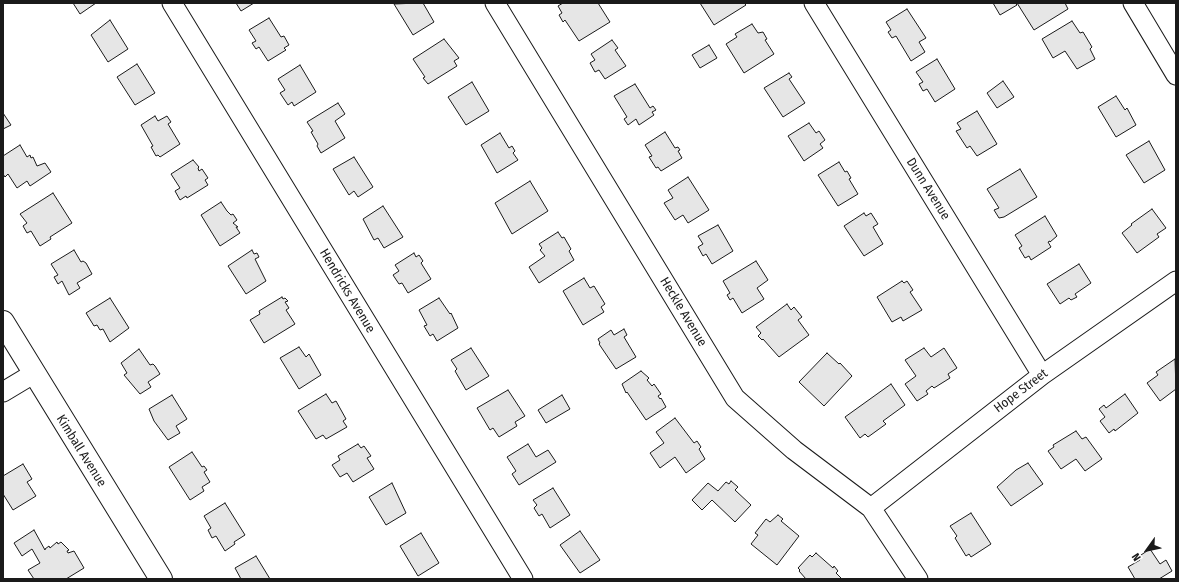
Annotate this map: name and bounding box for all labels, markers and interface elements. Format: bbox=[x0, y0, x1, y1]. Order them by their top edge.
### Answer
street label: Dunn Avenue bbox=[903, 155, 953, 223]
street label: Hendricks Avenue bbox=[316, 246, 378, 336]
street label: Heckle Avenue bbox=[656, 275, 710, 349]
street label: Hope Street bbox=[991, 366, 1051, 416]
street label: Kimball Avenue bbox=[53, 412, 109, 490]
north arrow bbox=[1127, 530, 1167, 570]
text: N bbox=[1129, 551, 1144, 563]

